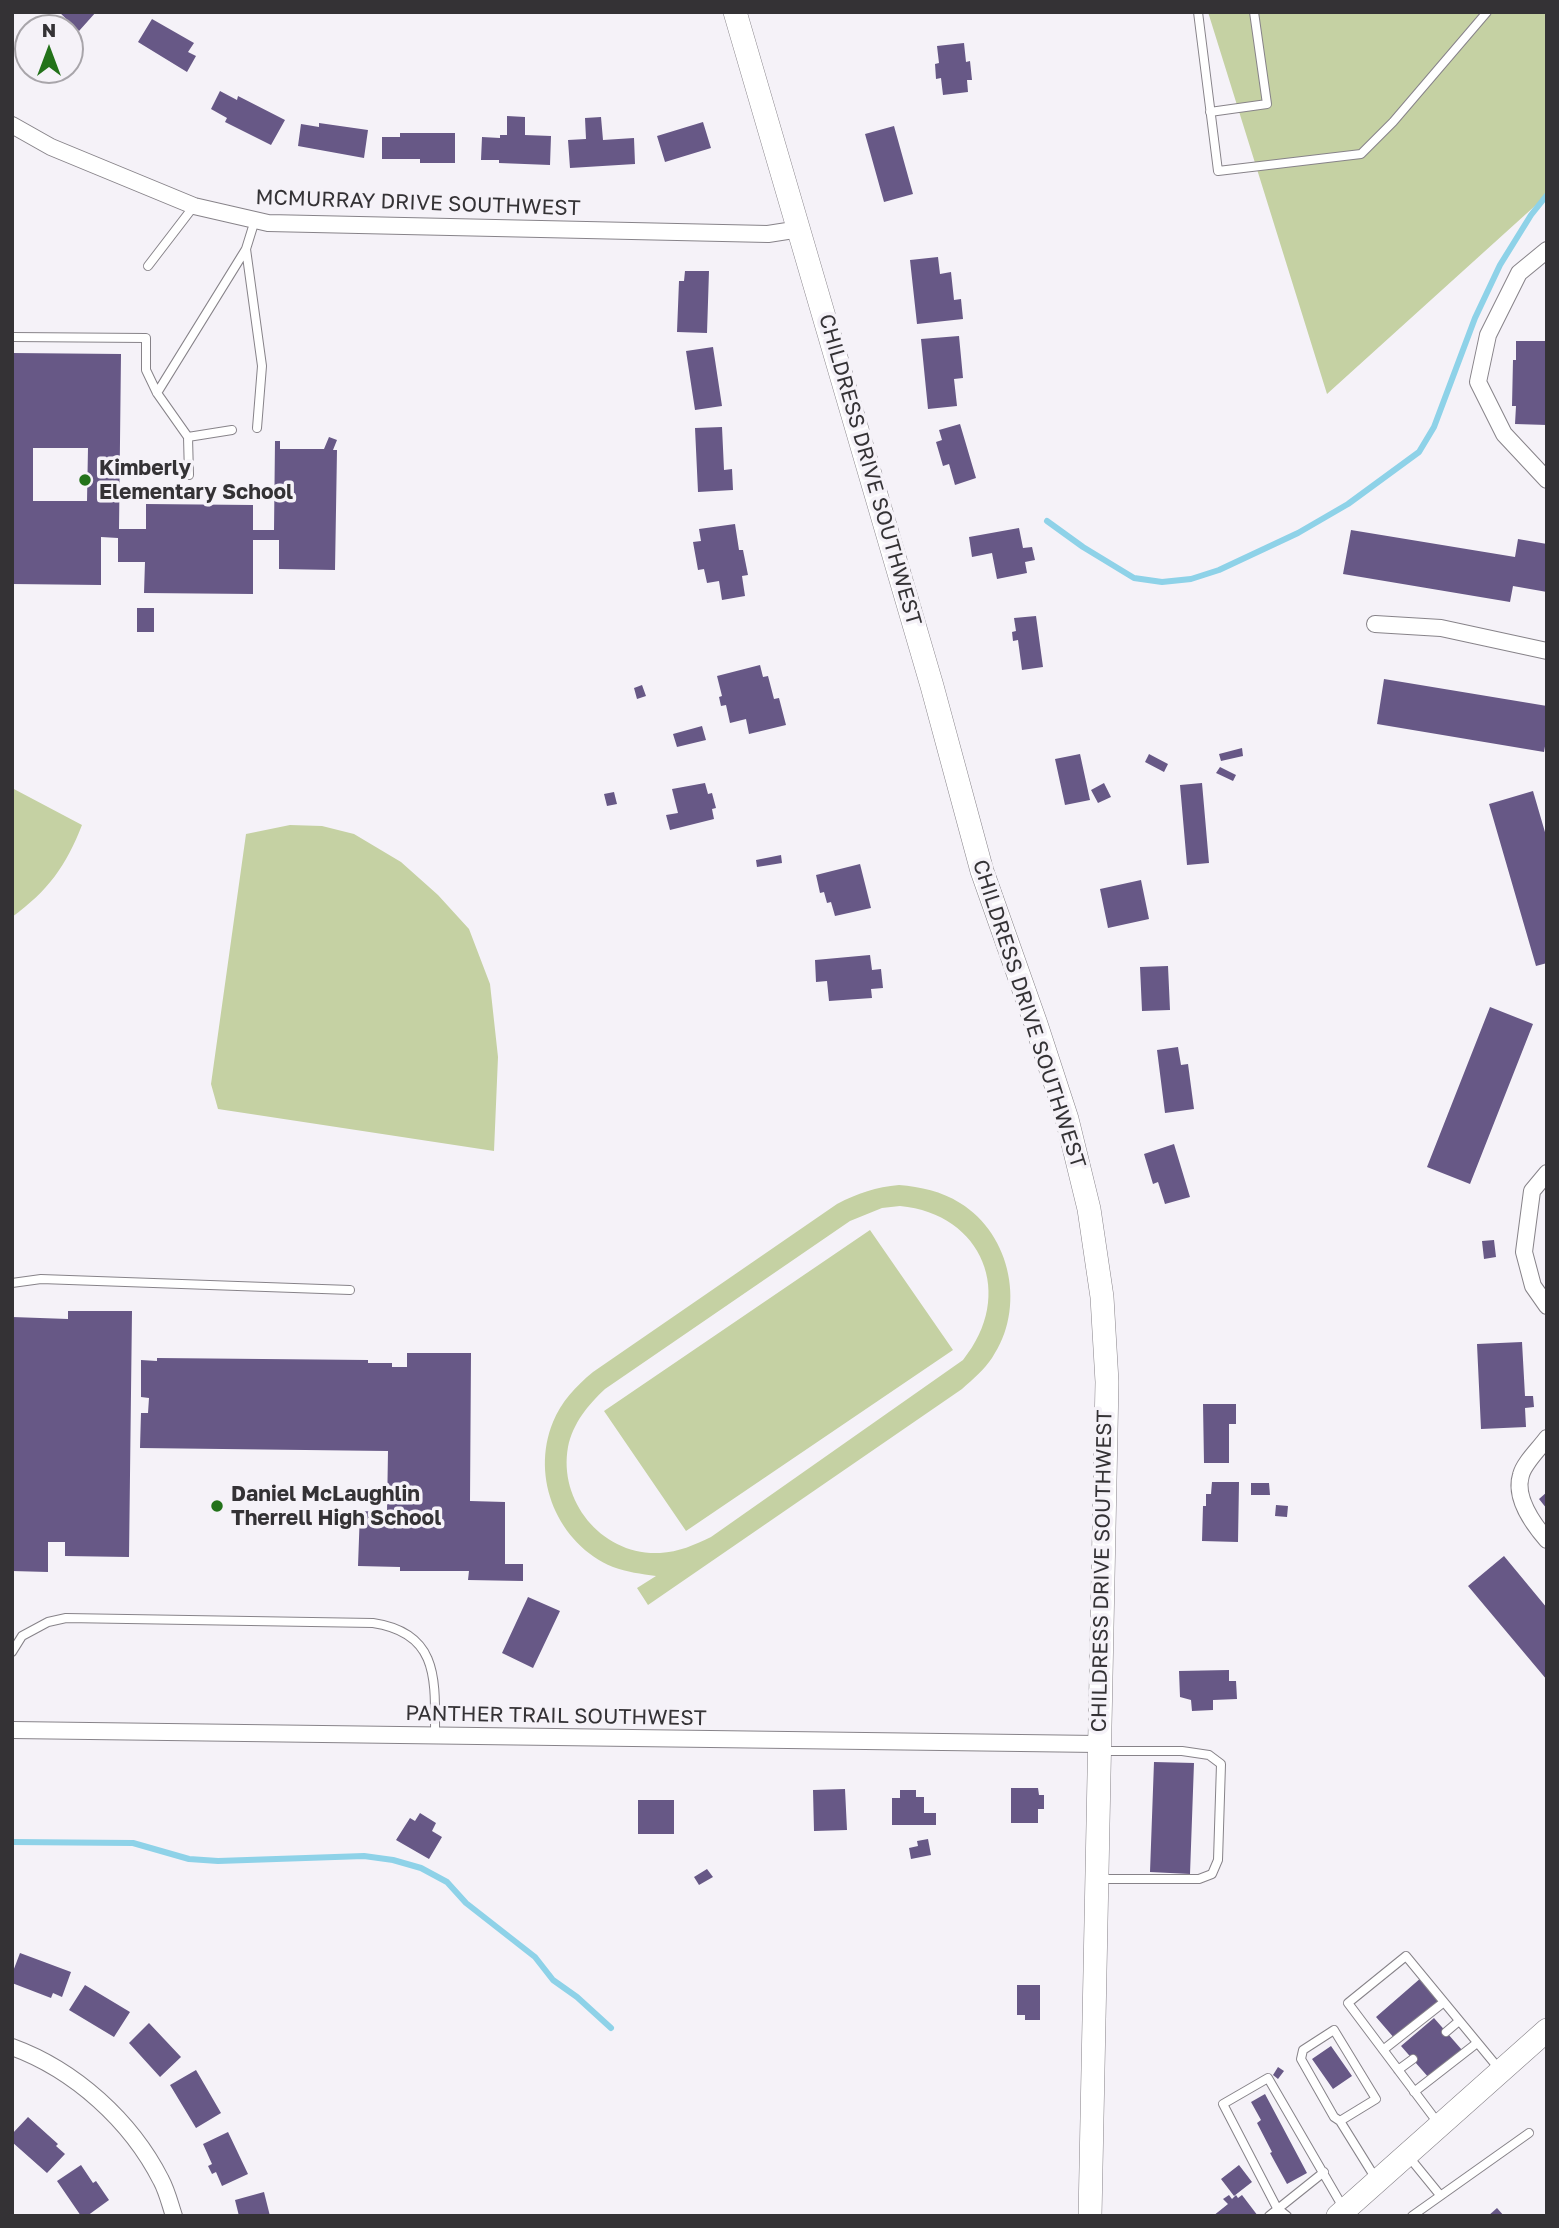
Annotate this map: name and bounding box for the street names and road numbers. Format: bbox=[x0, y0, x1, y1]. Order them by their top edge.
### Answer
street label: MCMURRAY DRIVE SOUTHWEST bbox=[255, 185, 581, 221]
street label: CHILDRESS DRIVE SOUTHWEST bbox=[813, 311, 927, 629]
street label: CHILDRESS DRIVE SOUTHWEST bbox=[967, 857, 1091, 1171]
street label: CHILDRESS DRIVE SOUTHWEST bbox=[1087, 1409, 1117, 1733]
street label: PANTHER TRAIL SOUTHWEST bbox=[405, 1701, 707, 1731]

